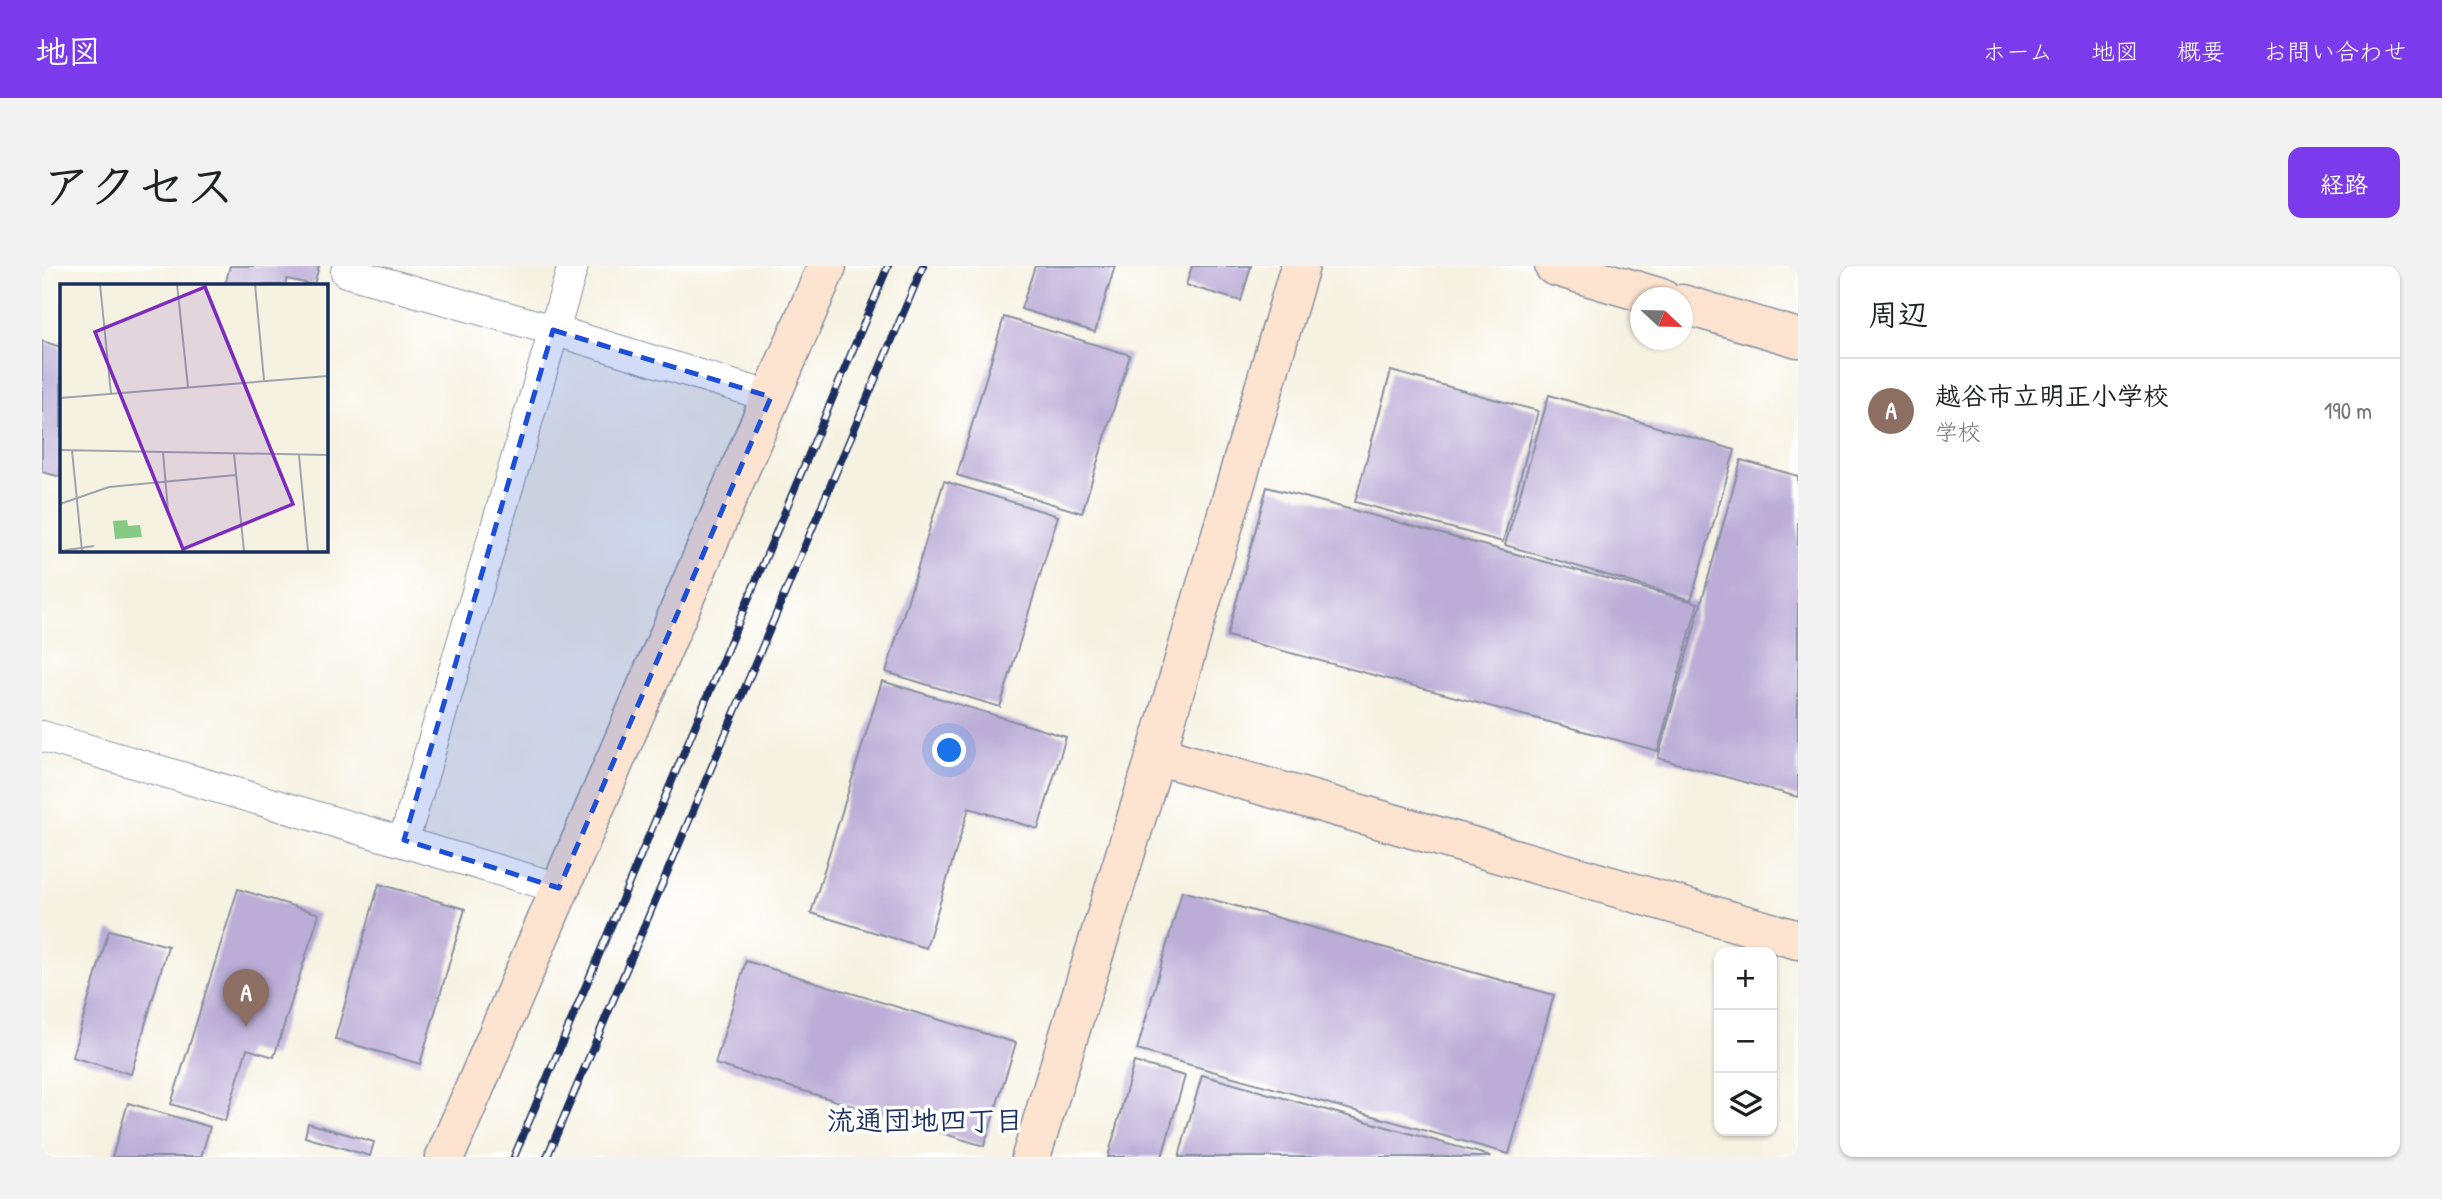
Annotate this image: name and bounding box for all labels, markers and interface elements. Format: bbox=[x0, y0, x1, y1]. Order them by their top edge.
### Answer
text: 地図 bbox=[35, 29, 101, 73]
text: ホーム bbox=[1982, 35, 2053, 67]
text: 地図 bbox=[2091, 35, 2139, 67]
text: 概要 bbox=[2177, 35, 2225, 67]
text: お問い合わせ bbox=[2263, 35, 2407, 67]
button: 経路 bbox=[2288, 147, 2400, 218]
text: アクセス bbox=[42, 152, 235, 218]
inset map bbox=[60, 284, 327, 551]
north arrow bbox=[1630, 287, 1693, 350]
text: 周辺 bbox=[1868, 294, 1928, 334]
text: 越谷市立明正小学校 bbox=[1935, 378, 2169, 413]
text: A bbox=[1885, 395, 1897, 426]
text: 190 m bbox=[2324, 395, 2372, 426]
text: 学校 bbox=[1935, 416, 1981, 447]
your location bbox=[932, 733, 966, 767]
map controls bbox=[1714, 947, 1777, 1136]
button: + bbox=[1714, 947, 1777, 1010]
pin: A bbox=[223, 969, 269, 1027]
button: − bbox=[1714, 1010, 1777, 1073]
button: layers bbox=[1714, 1073, 1777, 1136]
district label: 流通団地四丁目 bbox=[827, 1101, 1023, 1139]

